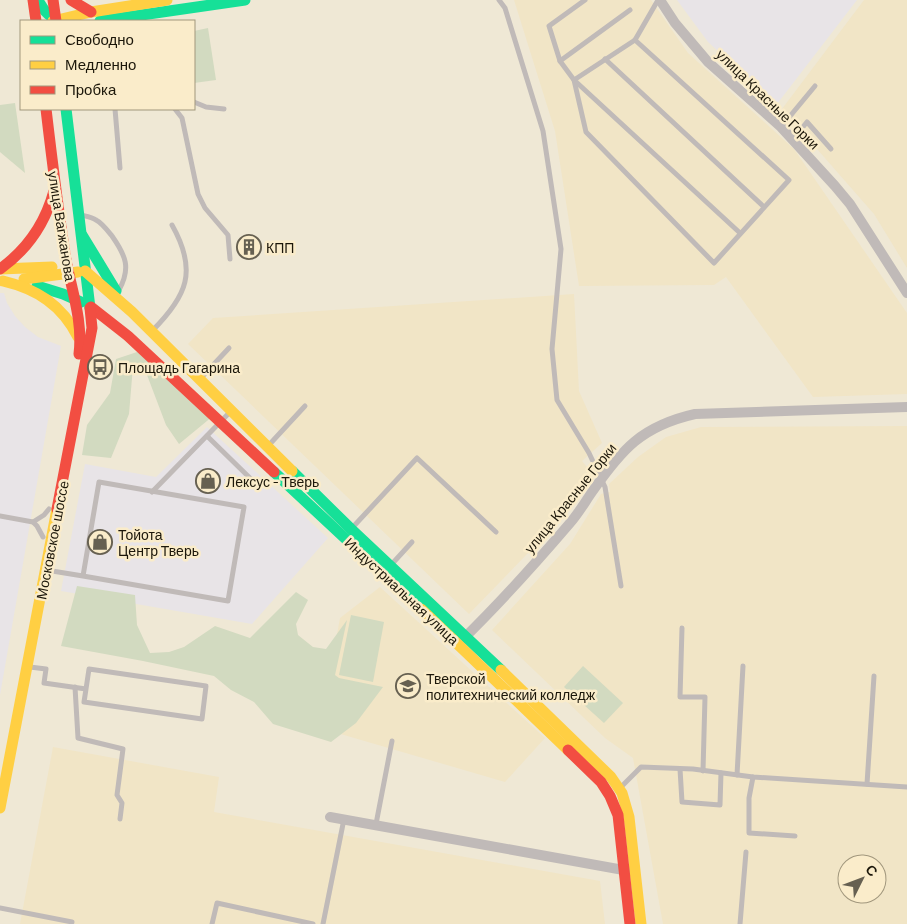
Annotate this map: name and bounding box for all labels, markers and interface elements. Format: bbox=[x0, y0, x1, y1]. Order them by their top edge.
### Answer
legend bbox=[20, 20, 195, 110]
text: Свободно bbox=[65, 30, 134, 48]
street label: улица Красные Горки bbox=[713, 45, 823, 153]
text: Медленно bbox=[65, 55, 136, 73]
text: Пробка bbox=[65, 80, 117, 98]
street label: улица Вагжанова bbox=[45, 170, 79, 282]
building icon: КПП bbox=[236, 234, 262, 260]
place label: КПП bbox=[266, 239, 294, 256]
bus stop icon: Площадь Гагарина bbox=[87, 354, 113, 380]
place label: Площадь Гагарина bbox=[118, 359, 240, 376]
street label: улица Красные Горки bbox=[520, 440, 620, 556]
shop icon: Лексус - Тверь bbox=[195, 468, 221, 494]
place label: Лексус - Тверь bbox=[226, 473, 319, 490]
street label: Московское шоссе bbox=[32, 479, 72, 601]
place label: Тойота Центр Тверь bbox=[118, 526, 199, 559]
shop icon: Тойота Центр Тверь bbox=[87, 529, 113, 555]
street label: Индустриальная улица bbox=[342, 534, 463, 648]
place label: Тверской политехнический колледж bbox=[426, 670, 596, 703]
school or university icon: Тверской политехнический колледж bbox=[395, 673, 421, 699]
north arrow bbox=[837, 854, 887, 904]
text: С bbox=[862, 861, 882, 879]

